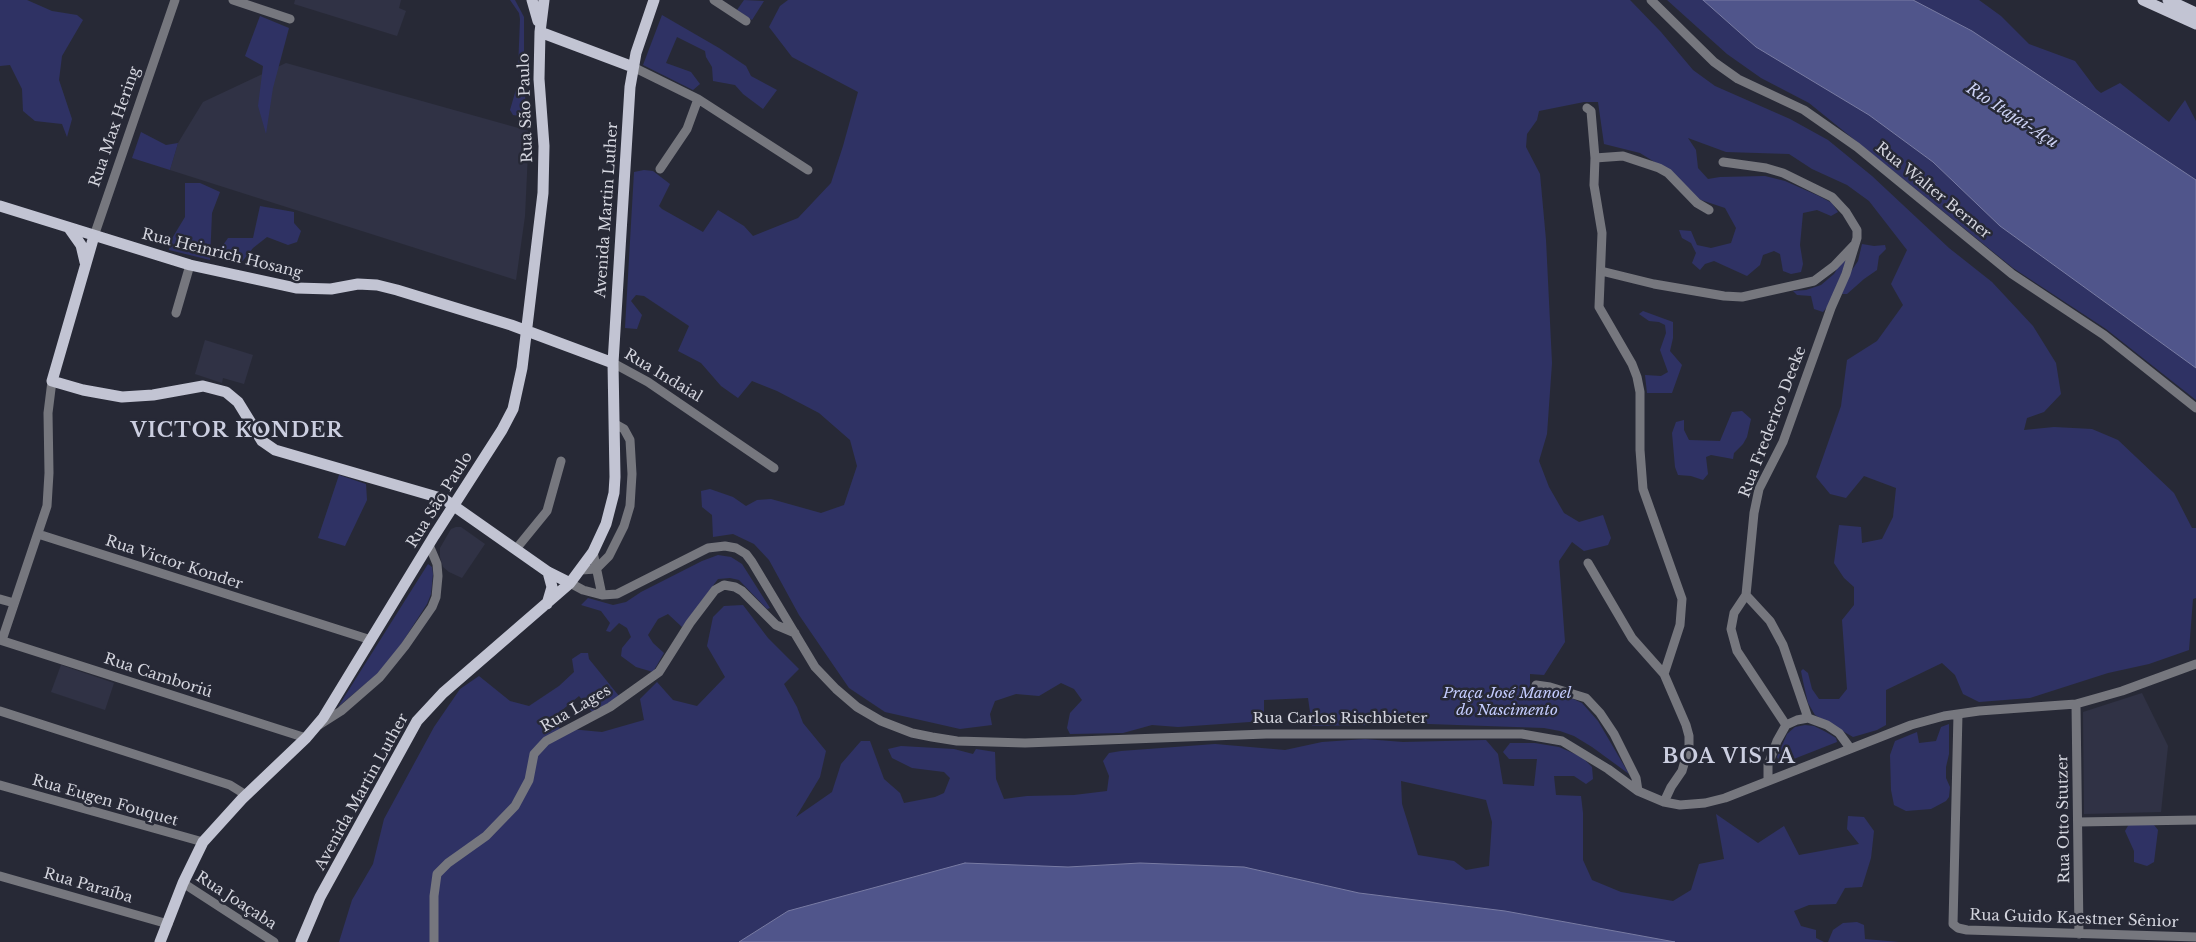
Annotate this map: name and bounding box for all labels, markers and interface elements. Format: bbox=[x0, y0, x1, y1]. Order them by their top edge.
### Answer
street label: Rua São Paulo bbox=[515, 53, 537, 163]
street label: Rua Max Hering bbox=[86, 64, 144, 190]
water label: Rio Itajaí-Açu bbox=[1963, 79, 2061, 153]
street label: Avenida Martin Luther bbox=[592, 121, 622, 299]
street label: Rua Walter Berner bbox=[1872, 139, 1994, 243]
street label: Rua Heinrich Hosang bbox=[140, 225, 304, 283]
street label: Rua Frederico Deeke bbox=[1736, 344, 1810, 500]
street label: Rua Indaial bbox=[621, 346, 705, 406]
district label: VICTOR KONDER bbox=[129, 419, 345, 443]
street label: Rua São Paulo bbox=[403, 449, 477, 551]
street label: Rua Victor Konder bbox=[103, 532, 245, 594]
street label: Rua Camboriú bbox=[102, 650, 214, 702]
street label: Rua Lages bbox=[538, 682, 614, 736]
park label: Praça José Manoel do Nascimento bbox=[1443, 685, 1571, 720]
street label: Rua Carlos Rischbieter bbox=[1253, 710, 1427, 728]
street label: Avenida Martin Luther bbox=[311, 711, 413, 873]
district label: BOA VISTA bbox=[1661, 745, 1797, 769]
street label: Rua Otto Stutzer bbox=[2054, 754, 2074, 884]
street label: Rua Eugen Fouquet bbox=[30, 772, 180, 830]
street label: Rua Paraíba bbox=[41, 865, 135, 907]
street label: Rua Joaçaba bbox=[192, 868, 280, 934]
street label: Rua Guido Kaestner Sênior bbox=[1969, 906, 2179, 932]

